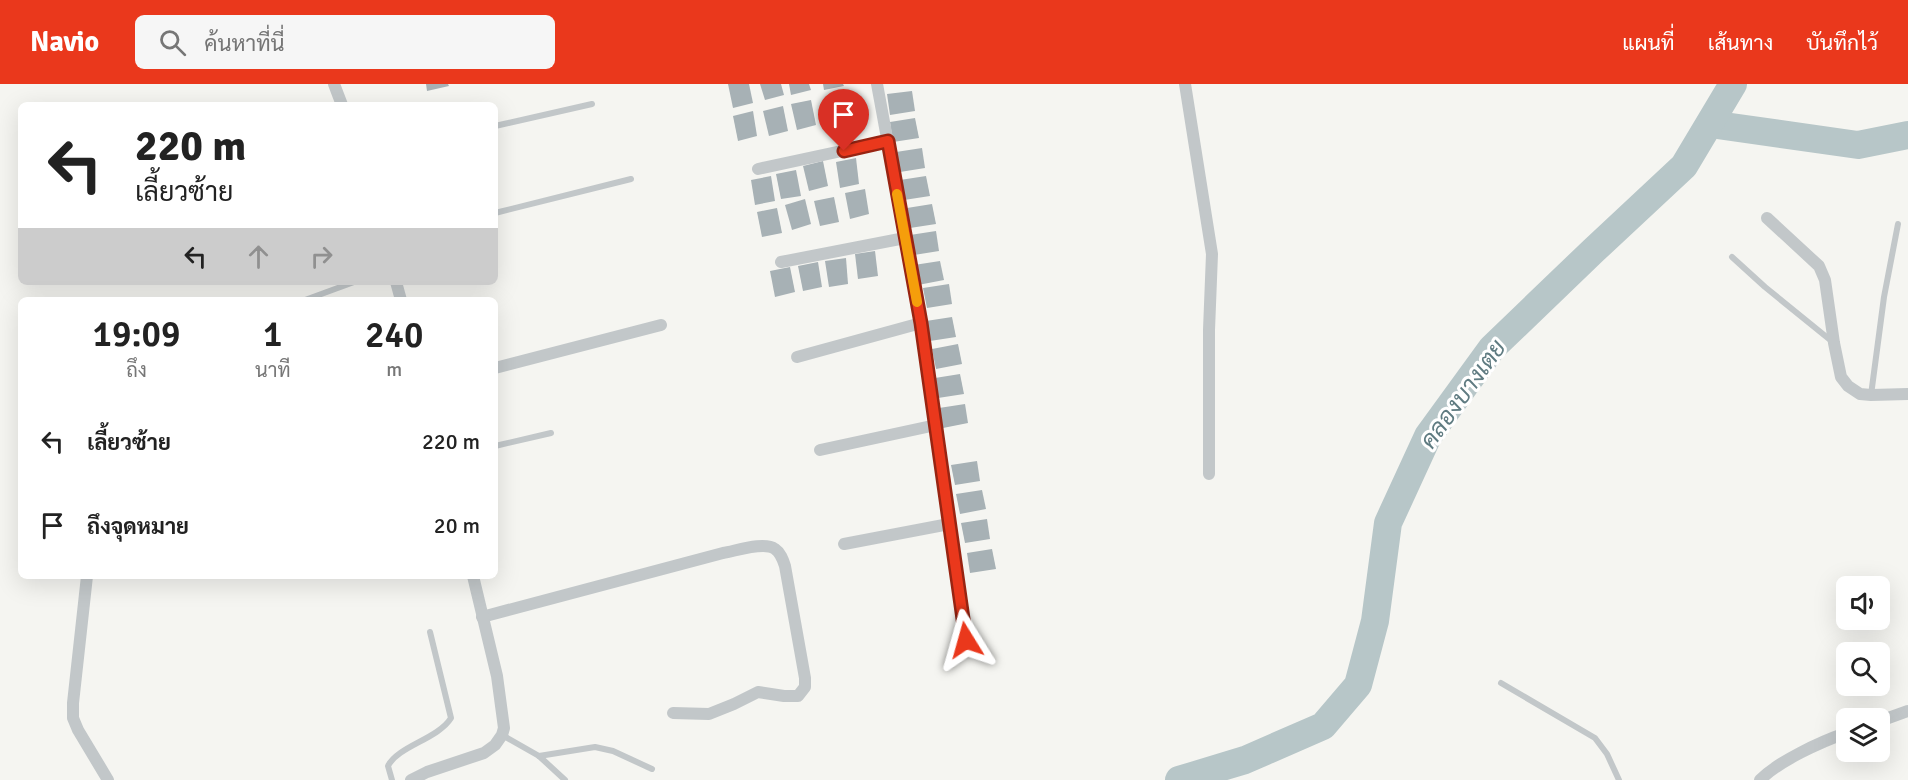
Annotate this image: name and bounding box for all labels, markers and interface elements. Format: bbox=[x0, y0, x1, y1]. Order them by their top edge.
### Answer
search box bbox=[135, 15, 555, 69]
text: Navio bbox=[30, 25, 99, 59]
icon: search bbox=[156, 26, 189, 59]
text: ค้นหาที่นี่ bbox=[204, 30, 285, 57]
text: แผนที่ bbox=[1622, 30, 1675, 56]
text: เส้นทาง bbox=[1708, 30, 1773, 56]
text: บันทึกไว้ bbox=[1806, 30, 1878, 56]
pin bbox=[818, 89, 869, 151]
icon: arrive bbox=[827, 98, 860, 131]
text: 220 m bbox=[135, 121, 246, 172]
icon: left bbox=[36, 126, 114, 204]
text: เลี้ยวซ้าย bbox=[135, 176, 233, 209]
icon: left bbox=[179, 240, 212, 273]
icon: ahead bbox=[242, 240, 275, 273]
icon: right bbox=[305, 240, 338, 273]
text: 19:09 bbox=[93, 312, 180, 357]
text: 1 bbox=[263, 312, 283, 357]
text: 240 bbox=[365, 313, 423, 358]
water label: คลองบางเตย bbox=[1413, 334, 1513, 454]
text: m bbox=[386, 357, 402, 382]
text: ถึง bbox=[126, 358, 147, 383]
text: นาที bbox=[255, 358, 291, 383]
icon: left bbox=[36, 425, 69, 458]
text: 220 m bbox=[422, 428, 480, 455]
text: เลี้ยวซ้าย bbox=[87, 429, 171, 456]
icon: arrive bbox=[36, 509, 69, 542]
text: 20 m bbox=[434, 512, 480, 539]
text: ถึงจุดหมาย bbox=[87, 513, 189, 540]
map controls bbox=[1836, 576, 1890, 762]
button: sound bbox=[1836, 576, 1890, 630]
position arrow bbox=[934, 608, 998, 672]
button: search bbox=[1836, 642, 1890, 696]
button: layers bbox=[1836, 708, 1890, 762]

